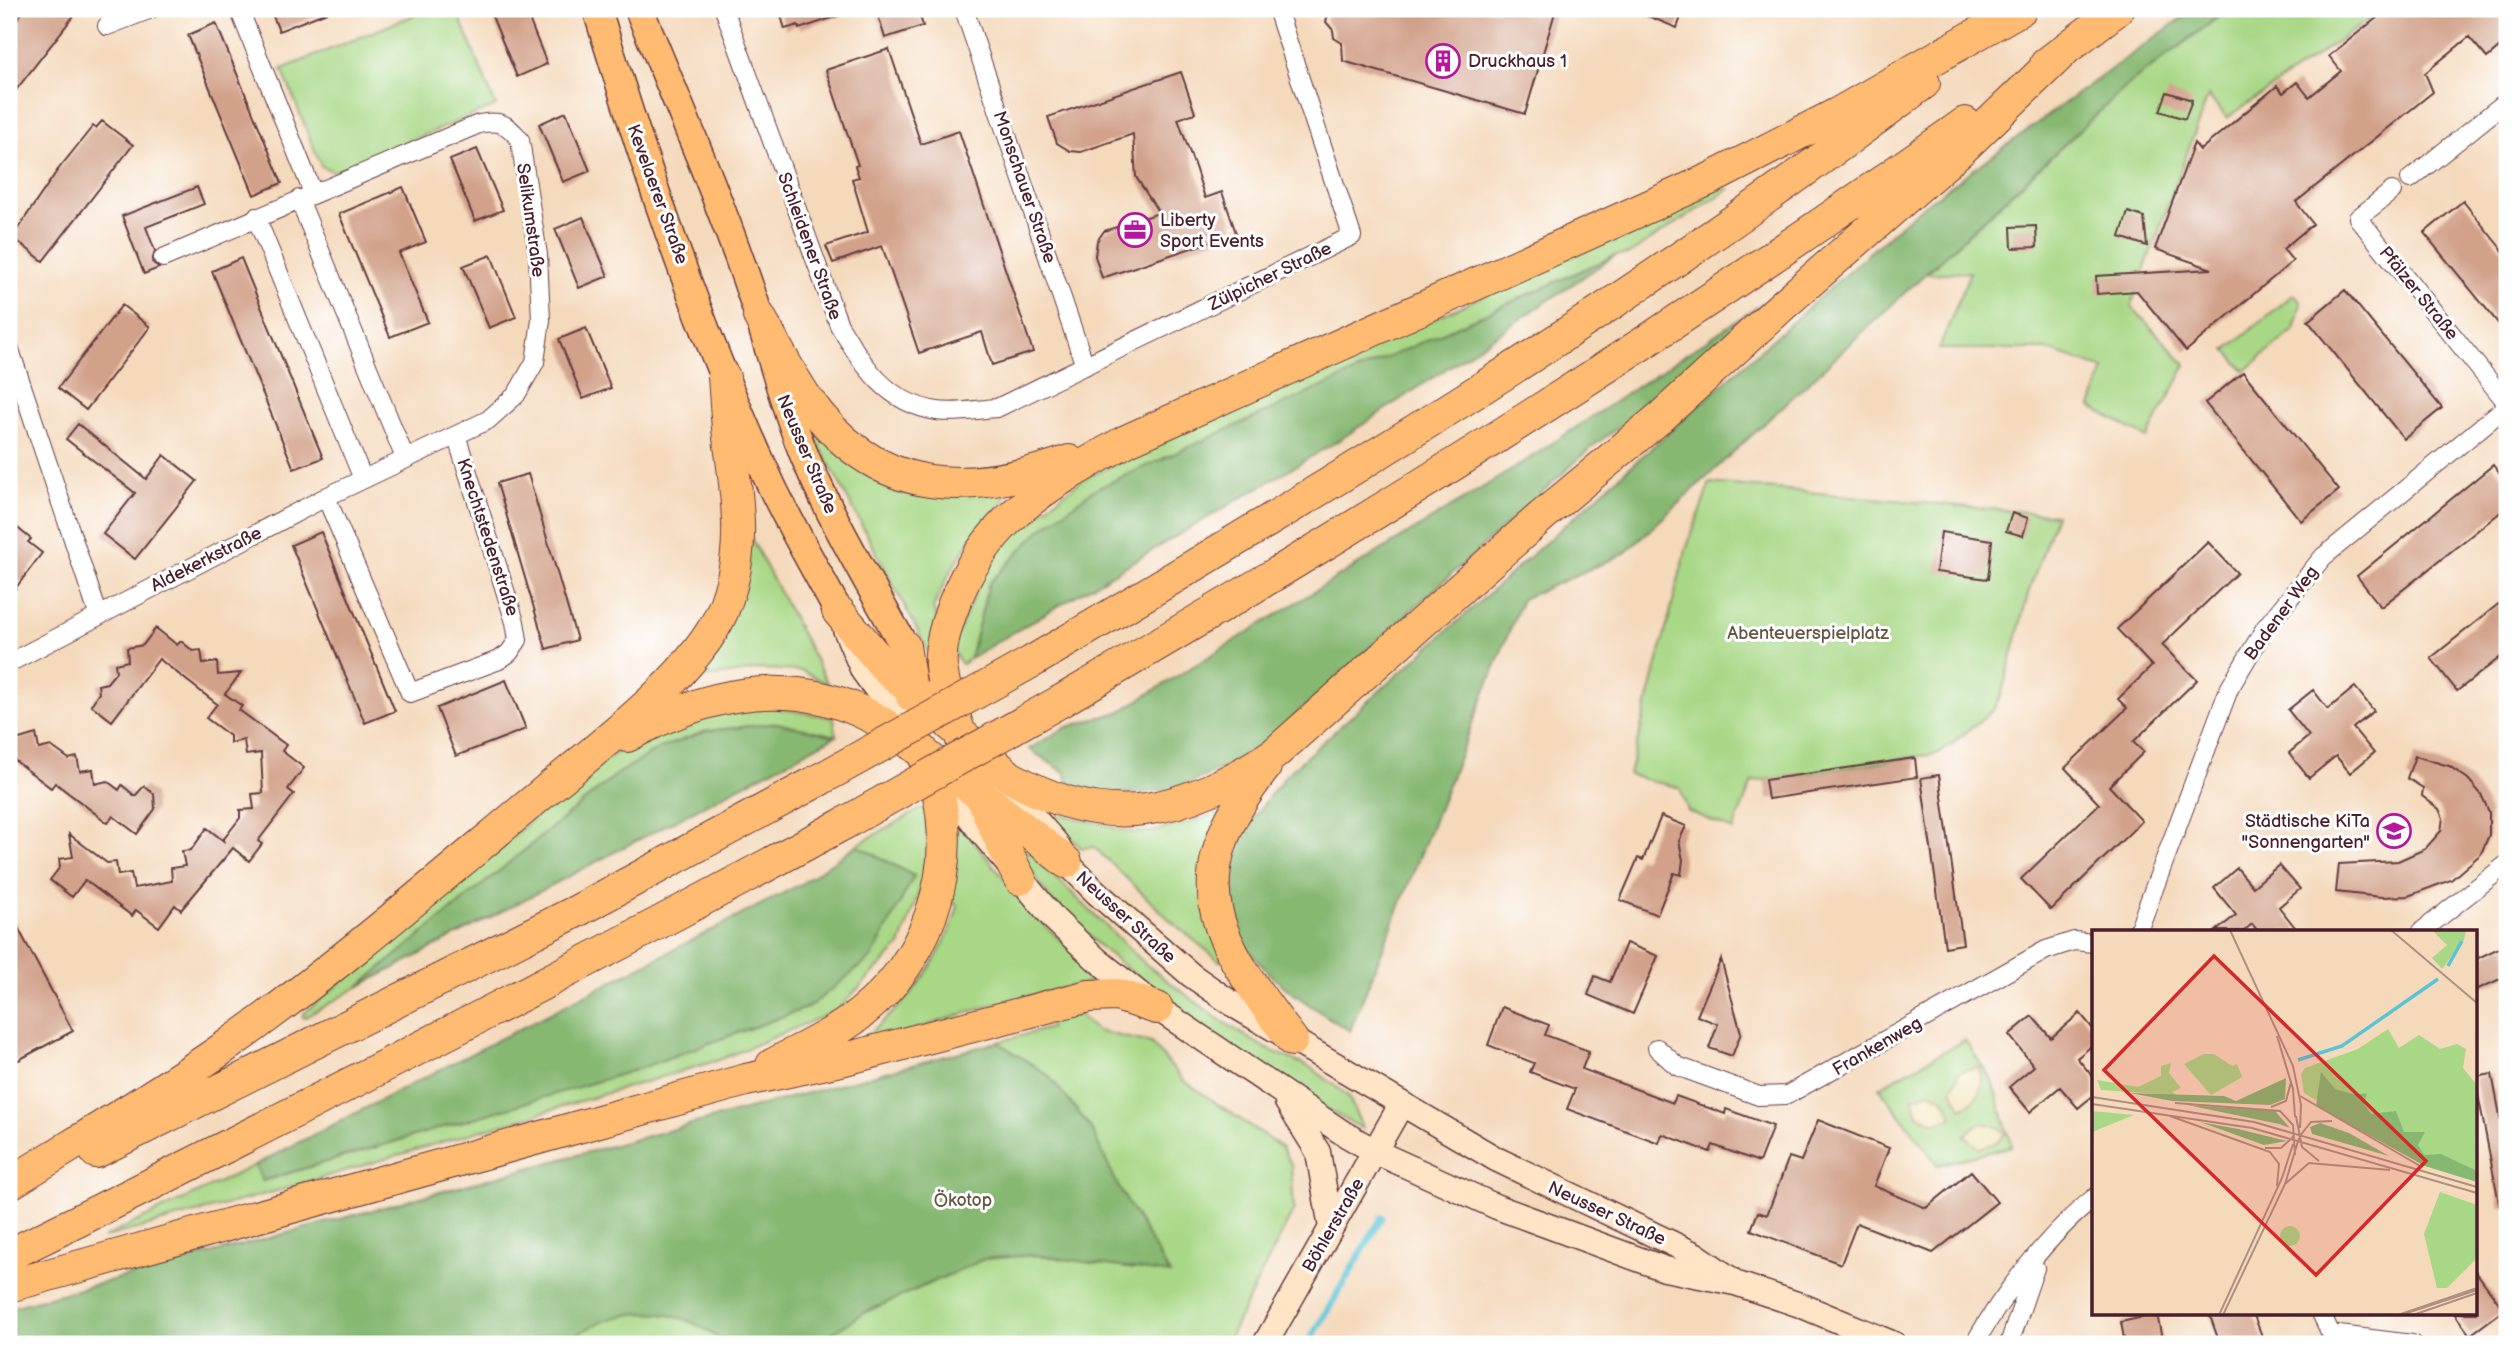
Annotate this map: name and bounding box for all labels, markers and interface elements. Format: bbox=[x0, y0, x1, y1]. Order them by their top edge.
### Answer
building icon: Druckhaus 1 bbox=[1424, 42, 1462, 80]
place label: Druckhaus 1 bbox=[1468, 51, 1567, 72]
street label: Monschauer Straße bbox=[989, 108, 1061, 266]
street label: Kevelaerer Straße bbox=[623, 121, 693, 267]
street label: Selikumstraße bbox=[512, 162, 549, 279]
street label: Schleidener Straße bbox=[773, 170, 846, 323]
place label: Liberty Sport Events bbox=[1160, 210, 1264, 252]
office icon: Liberty Sport Events bbox=[1116, 211, 1154, 249]
street label: Zülpicher Straße bbox=[1204, 237, 1335, 316]
street label: Pfälzer Straße bbox=[2375, 242, 2463, 344]
street label: Neusser Straße bbox=[772, 392, 841, 517]
street label: Knechtstedenstraße bbox=[452, 456, 523, 619]
street label: Aldekerkstraße bbox=[147, 522, 266, 596]
street label: Badener Weg bbox=[2240, 562, 2323, 665]
park label: Abenteuerspielplatz bbox=[1727, 623, 1889, 644]
place label: Städtische KiTa "Sonnengarten" bbox=[2242, 811, 2370, 853]
school or university icon: Städtische KiTa "Sonnengarten" bbox=[2375, 812, 2413, 850]
street label: Neusser Straße bbox=[1071, 867, 1180, 968]
inset map bbox=[2092, 930, 2478, 1314]
street label: Frankenweg bbox=[1829, 1012, 1926, 1080]
street label: Böhlerstraße bbox=[1298, 1174, 1369, 1276]
street label: Neusser Straße bbox=[1545, 1177, 1669, 1250]
park label: Ökotop bbox=[934, 1189, 992, 1211]

